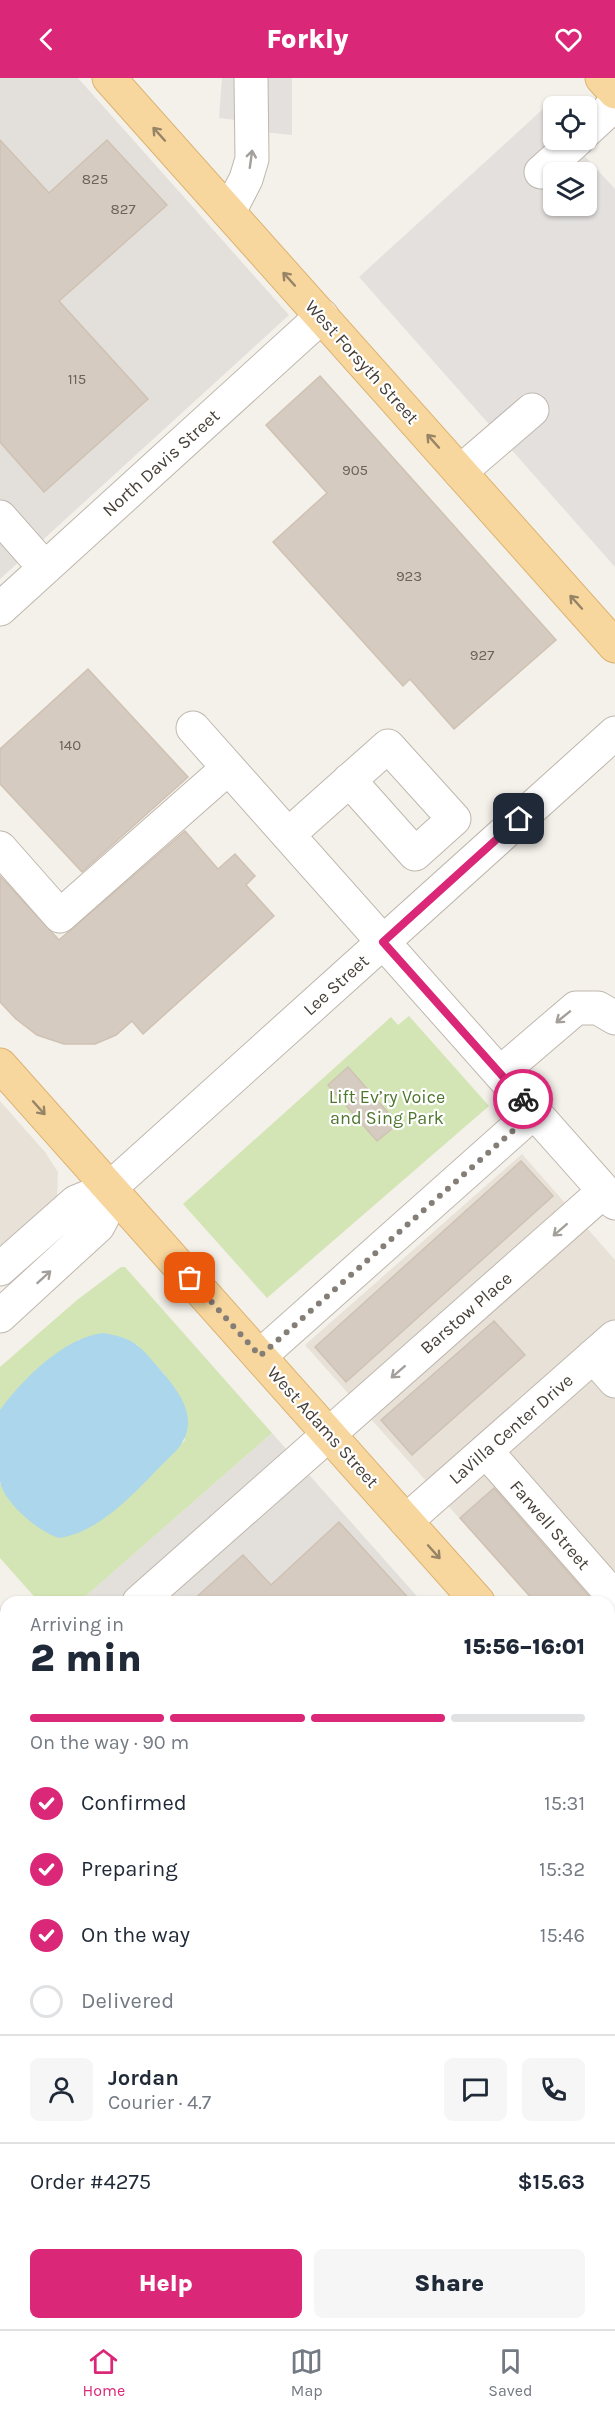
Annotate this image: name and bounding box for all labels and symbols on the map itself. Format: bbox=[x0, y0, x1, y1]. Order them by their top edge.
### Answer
one-way arrow bbox=[152, 127, 166, 142]
one-way arrow bbox=[245, 149, 256, 169]
house number: 825 bbox=[82, 170, 108, 188]
house number: 827 bbox=[111, 200, 135, 218]
one-way arrow bbox=[282, 272, 296, 287]
street label: West Forsyth Street bbox=[301, 295, 424, 429]
house number: 115 bbox=[68, 370, 86, 388]
street label: North Davis Street bbox=[98, 405, 224, 521]
one-way arrow bbox=[426, 434, 440, 449]
house number: 905 bbox=[342, 461, 368, 479]
house number: 923 bbox=[396, 567, 422, 585]
one-way arrow bbox=[569, 595, 583, 610]
house number: 927 bbox=[470, 646, 494, 664]
house number: 140 bbox=[59, 736, 81, 754]
pin bbox=[493, 793, 544, 844]
street label: Lee Street bbox=[299, 950, 373, 1020]
one-way arrow bbox=[555, 1011, 571, 1024]
courier bbox=[493, 1069, 553, 1129]
park label: Lift Ev’ry Voice and Sing Park bbox=[329, 1086, 445, 1129]
one-way arrow bbox=[32, 1100, 46, 1115]
one-way arrow bbox=[553, 1223, 568, 1237]
pin bbox=[164, 1252, 215, 1303]
street label: Barstow Place bbox=[416, 1267, 516, 1359]
one-way arrow bbox=[36, 1270, 51, 1284]
street label: West Adams Street bbox=[263, 1362, 384, 1493]
one-way arrow bbox=[391, 1365, 406, 1379]
street label: LaVilla Center Drive bbox=[444, 1369, 578, 1489]
street label: Farwell Street bbox=[505, 1476, 595, 1574]
one-way arrow bbox=[427, 1544, 441, 1559]

